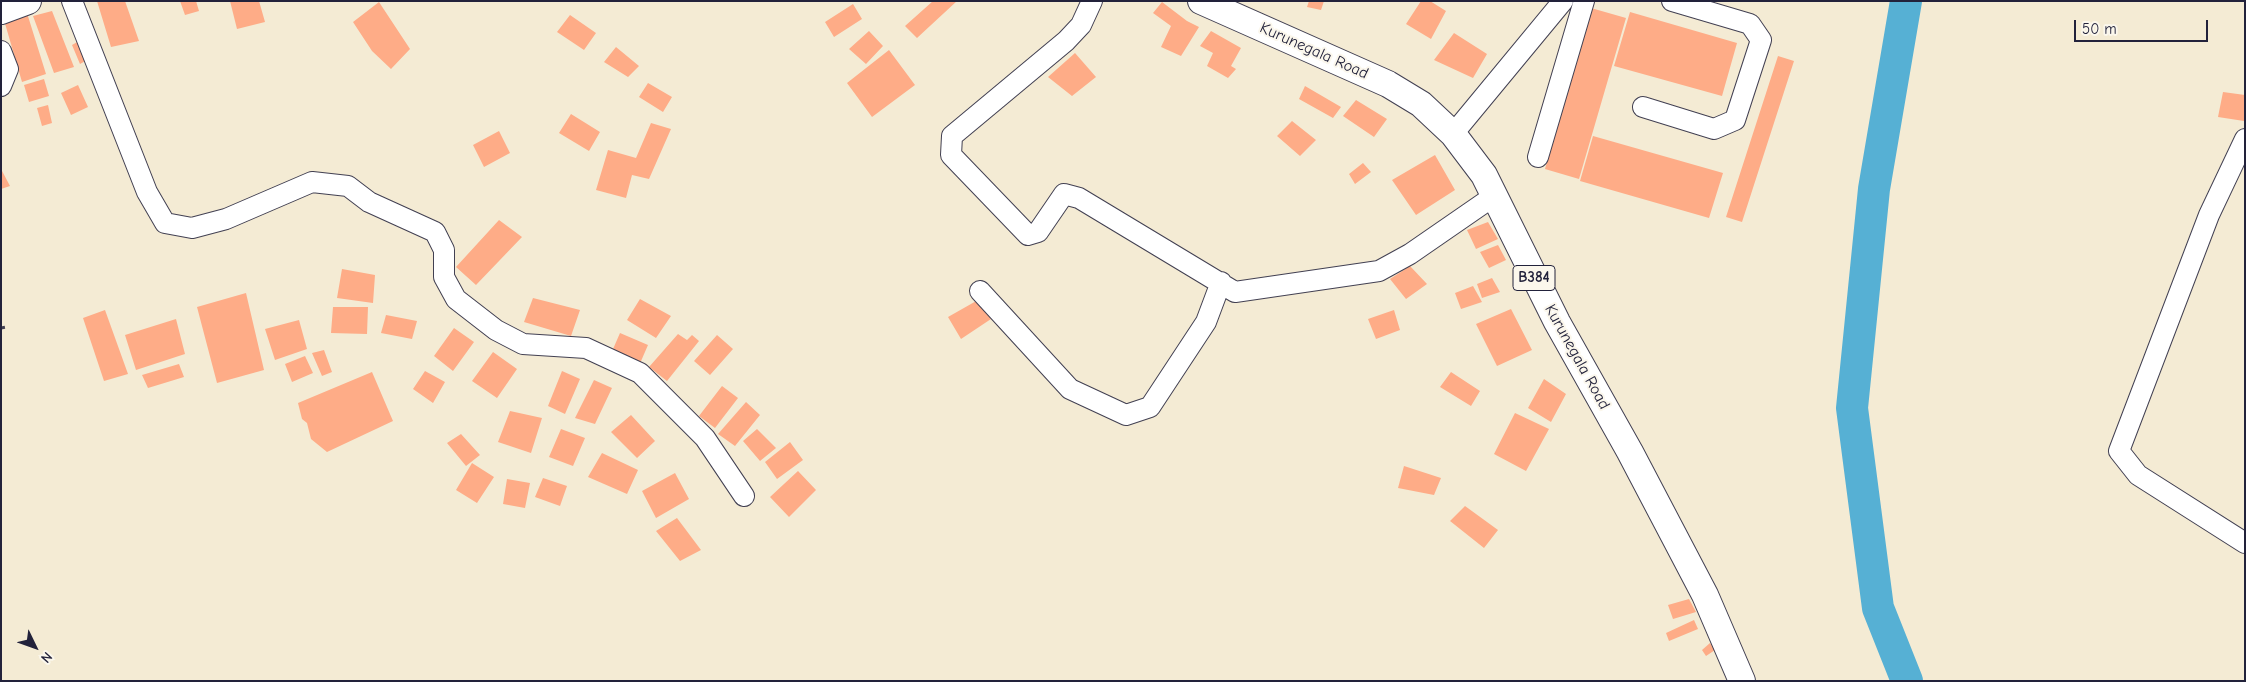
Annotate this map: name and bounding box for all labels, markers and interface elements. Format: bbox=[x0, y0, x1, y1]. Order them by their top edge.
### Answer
scale bar bbox=[2076, 10, 2210, 42]
street label: Kurunegala Road bbox=[1257, 18, 1371, 84]
text: 50 m bbox=[2082, 20, 2117, 38]
road number: B384 bbox=[1513, 266, 1555, 290]
street label: Kurunegala Road bbox=[1540, 301, 1614, 413]
north arrow bbox=[10, 622, 60, 672]
text: N bbox=[37, 648, 56, 666]

